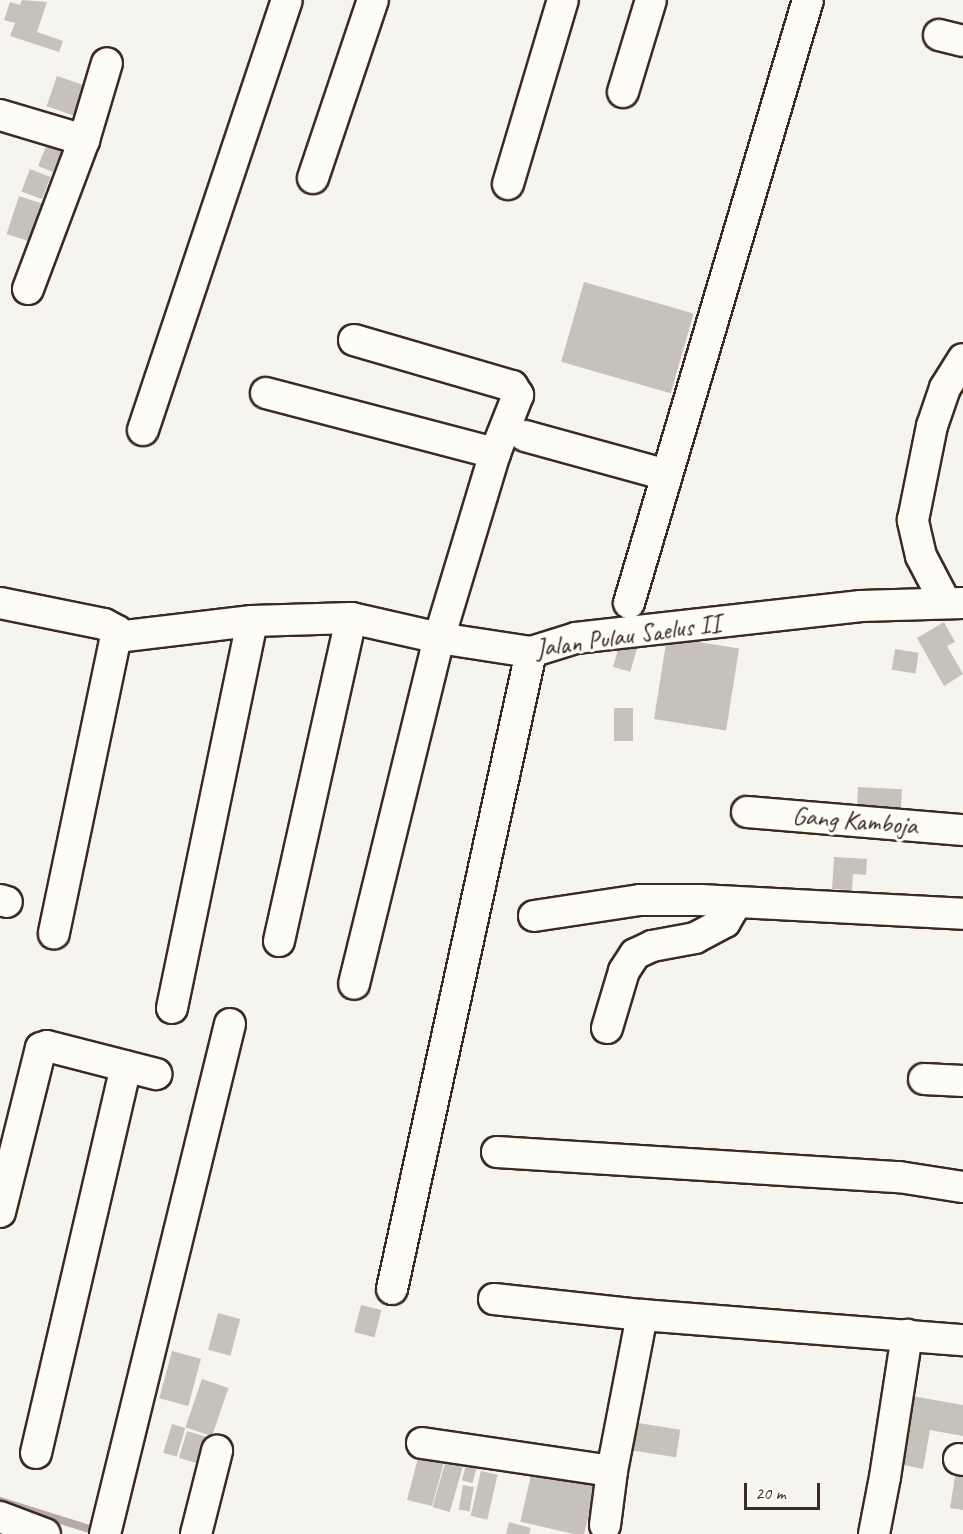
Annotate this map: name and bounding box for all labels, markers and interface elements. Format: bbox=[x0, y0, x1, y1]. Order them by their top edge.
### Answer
street label: Jalan Pulau Saelus II bbox=[534, 608, 722, 664]
street label: Gang Kamboja bbox=[791, 800, 919, 842]
scale bar bbox=[747, 1471, 824, 1509]
text: 20 m bbox=[755, 1482, 786, 1504]

